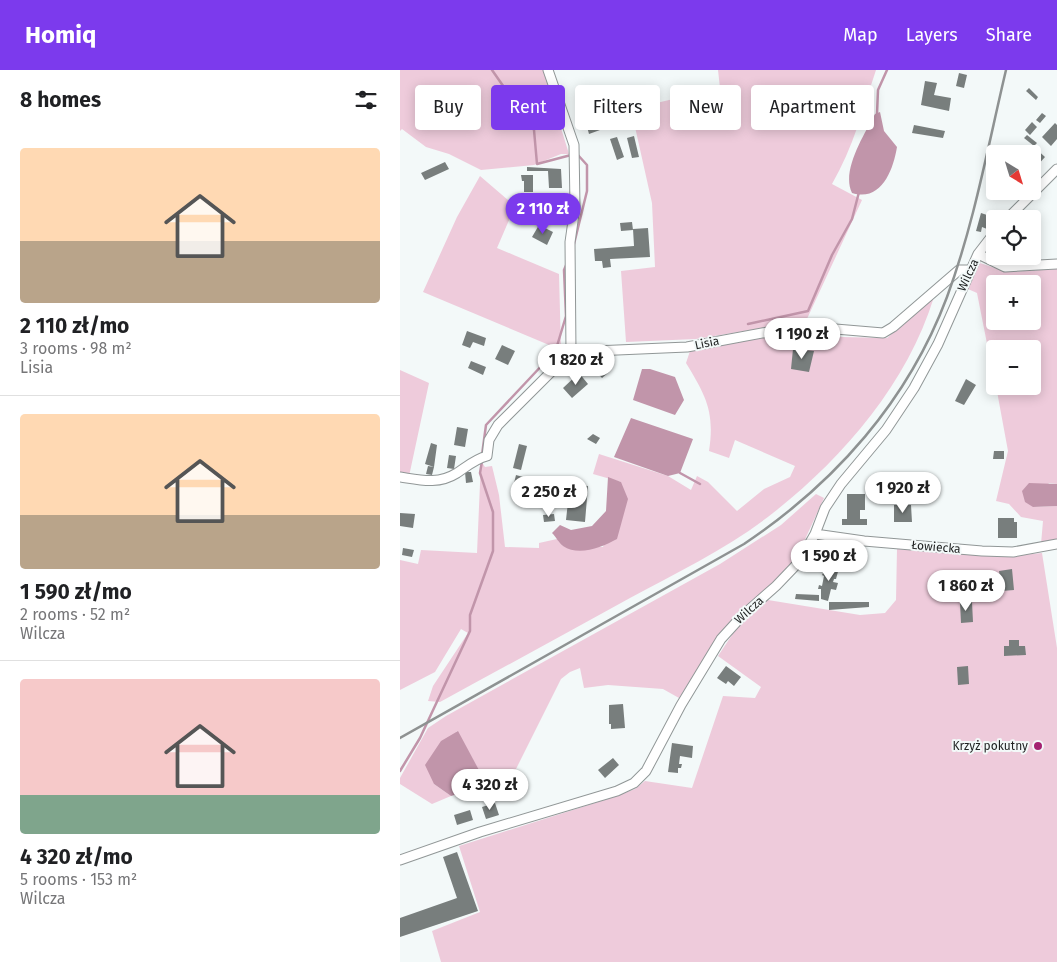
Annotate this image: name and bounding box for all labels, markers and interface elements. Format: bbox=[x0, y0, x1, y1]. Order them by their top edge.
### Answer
text: Homiq bbox=[25, 21, 96, 49]
text: Map bbox=[843, 24, 878, 46]
text: Layers bbox=[906, 24, 958, 46]
text: Share bbox=[986, 24, 1032, 46]
chip: Buy bbox=[415, 85, 481, 130]
chip: Rent bbox=[491, 85, 565, 130]
chip: Filters bbox=[575, 85, 660, 130]
chip: New bbox=[670, 85, 741, 130]
chip: Apartment bbox=[751, 85, 874, 130]
icon: filters bbox=[352, 86, 380, 114]
text: 8 homes bbox=[20, 87, 101, 113]
north arrow bbox=[986, 145, 1041, 200]
map controls bbox=[986, 145, 1041, 395]
icon: home bbox=[155, 181, 245, 271]
pin: 2 110 zł bbox=[491, 192, 595, 235]
text: 2 110 zł bbox=[517, 199, 569, 218]
button: locate bbox=[986, 210, 1041, 265]
street label: Wilcza bbox=[954, 257, 982, 293]
button: + bbox=[986, 275, 1041, 330]
text: 2 110 zł/mo bbox=[20, 313, 129, 339]
pin: 1 190 zł bbox=[750, 318, 854, 360]
text: 1 190 zł bbox=[775, 324, 829, 343]
street label: Lisia bbox=[693, 334, 721, 352]
text: 3 rooms · 98 m² bbox=[20, 339, 132, 358]
button: − bbox=[986, 340, 1041, 395]
pin: 1 820 zł bbox=[524, 344, 628, 386]
text: 1 820 zł bbox=[549, 350, 603, 369]
text: Lisia bbox=[20, 358, 53, 377]
icon: home bbox=[155, 446, 245, 536]
pin: 1 920 zł bbox=[851, 472, 955, 514]
pin: 2 250 zł bbox=[497, 476, 601, 518]
text: 1 920 zł bbox=[876, 478, 930, 497]
text: 2 250 zł bbox=[522, 482, 576, 501]
street label: Łowiecka bbox=[911, 538, 961, 556]
pin: 1 590 zł bbox=[777, 540, 881, 582]
text: 1 590 zł bbox=[802, 546, 856, 565]
pin: 1 860 zł bbox=[914, 570, 1018, 612]
text: 1 860 zł bbox=[938, 576, 994, 595]
text: 1 590 zł/mo bbox=[20, 579, 132, 605]
street label: Wilcza bbox=[732, 593, 766, 627]
text: 2 rooms · 52 m² bbox=[20, 605, 130, 624]
text: Wilcza bbox=[20, 624, 65, 643]
icon: home bbox=[155, 711, 245, 801]
place label: Krzyż pokutny bbox=[952, 739, 1028, 753]
marker: Krzyż pokutny bbox=[1032, 740, 1044, 752]
pin: 4 320 zł bbox=[438, 768, 542, 811]
text: 4 320 zł bbox=[462, 775, 518, 794]
text: 4 320 zł/mo bbox=[20, 844, 133, 870]
text: 5 rooms · 153 m² bbox=[20, 870, 137, 889]
text: Wilcza bbox=[20, 889, 65, 908]

